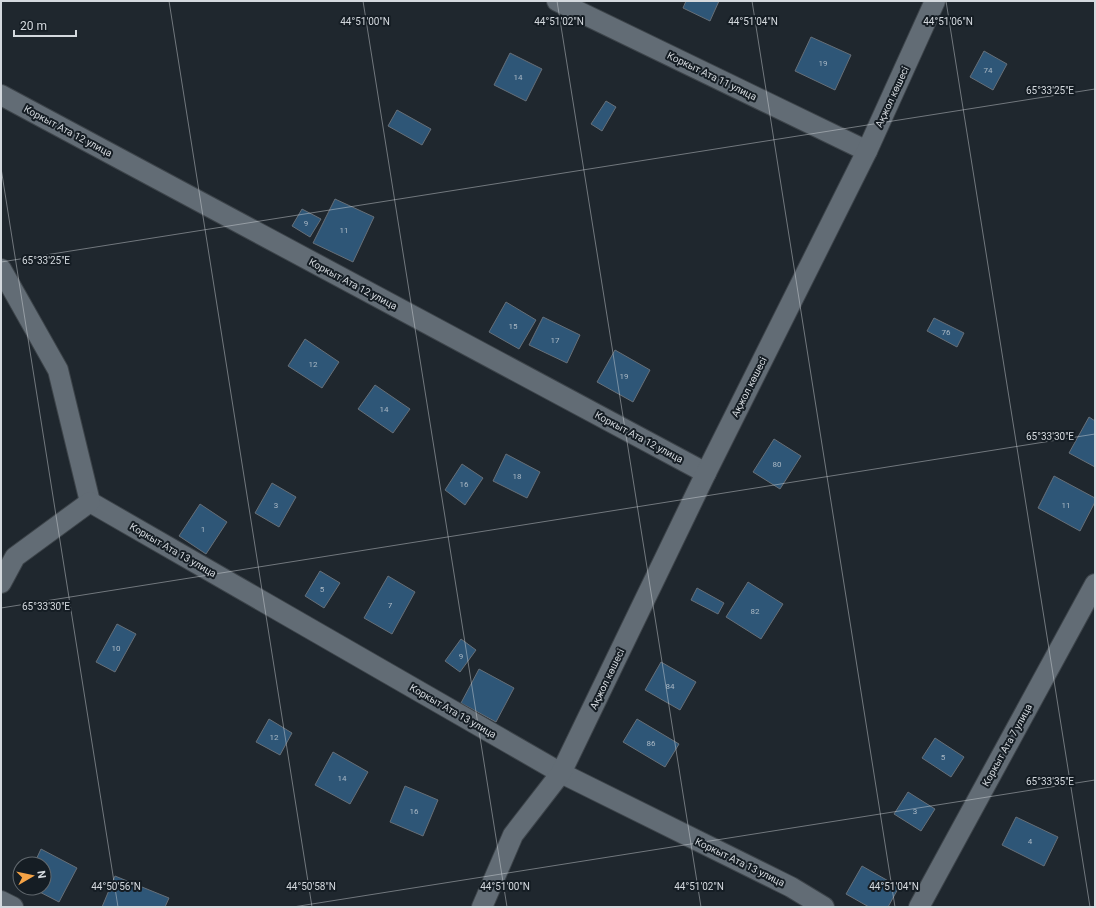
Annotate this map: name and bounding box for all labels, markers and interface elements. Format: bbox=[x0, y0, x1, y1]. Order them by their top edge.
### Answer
scale bar bbox=[14, 12, 76, 38]
text: 44°51'00"N bbox=[340, 16, 390, 27]
text: 44°51'02"N bbox=[534, 16, 584, 27]
text: 44°51'04"N bbox=[728, 16, 778, 27]
text: 44°51'06"N bbox=[923, 16, 973, 27]
text: 20 m bbox=[20, 19, 47, 33]
street label: Коркыт Ата 11 улица bbox=[665, 50, 759, 102]
house number: 19 bbox=[819, 59, 828, 68]
street label: Ақжол көшесі bbox=[873, 65, 911, 129]
house number: 74 bbox=[984, 66, 993, 75]
house number: 14 bbox=[514, 73, 523, 82]
text: 65°33'25"E bbox=[1026, 85, 1074, 96]
street label: Коркыт Ата 12 улица bbox=[22, 103, 114, 159]
house number: 9 bbox=[304, 219, 308, 228]
house number: 11 bbox=[340, 226, 349, 235]
text: 65°33'25"E bbox=[22, 255, 70, 266]
street label: Коркыт Ата 12 улица bbox=[307, 256, 399, 312]
house number: 15 bbox=[509, 322, 518, 331]
house number: 76 bbox=[942, 328, 951, 337]
house number: 17 bbox=[551, 336, 560, 345]
street label: Ақжол көшесі bbox=[729, 355, 769, 419]
house number: 12 bbox=[309, 360, 318, 369]
house number: 19 bbox=[620, 372, 629, 381]
house number: 14 bbox=[380, 405, 389, 414]
street label: Коркыт Ата 12 улица bbox=[593, 409, 685, 465]
text: 65°33'30"E bbox=[1026, 431, 1074, 442]
house number: 80 bbox=[773, 460, 782, 469]
house number: 18 bbox=[513, 472, 522, 481]
house number: 16 bbox=[460, 480, 469, 489]
house number: 3 bbox=[274, 501, 278, 510]
house number: 11 bbox=[1062, 501, 1071, 510]
street label: Коркыт Ата 13 улица bbox=[128, 521, 218, 579]
house number: 1 bbox=[201, 525, 205, 534]
house number: 5 bbox=[320, 585, 325, 594]
text: 65°33'30"E bbox=[22, 601, 70, 612]
house number: 7 bbox=[388, 601, 393, 610]
house number: 82 bbox=[751, 607, 760, 616]
house number: 10 bbox=[112, 644, 121, 653]
street label: Ақжол көшесі bbox=[588, 647, 626, 711]
house number: 9 bbox=[459, 652, 463, 661]
street label: Коркыт Ата 13 улица bbox=[408, 682, 498, 740]
house number: 84 bbox=[666, 682, 675, 691]
street label: Коркыт Ата 7 улица bbox=[980, 702, 1034, 788]
house number: 12 bbox=[270, 733, 279, 742]
house number: 86 bbox=[647, 739, 656, 748]
house number: 5 bbox=[941, 753, 946, 762]
house number: 14 bbox=[338, 774, 347, 783]
text: 65°33'35"E bbox=[1026, 776, 1074, 787]
house number: 16 bbox=[410, 807, 419, 816]
house number: 3 bbox=[913, 807, 917, 816]
street label: Коркыт Ата 13 улица bbox=[693, 836, 787, 888]
house number: 4 bbox=[1028, 837, 1033, 846]
north arrow bbox=[12, 856, 52, 896]
text: N bbox=[34, 870, 48, 880]
text: 44°50'56"N bbox=[91, 881, 141, 892]
text: 44°50'58"N bbox=[286, 881, 336, 892]
text: 44°51'00"N bbox=[480, 881, 530, 892]
text: 44°51'02"N bbox=[674, 881, 724, 892]
text: 44°51'04"N bbox=[869, 881, 919, 892]

